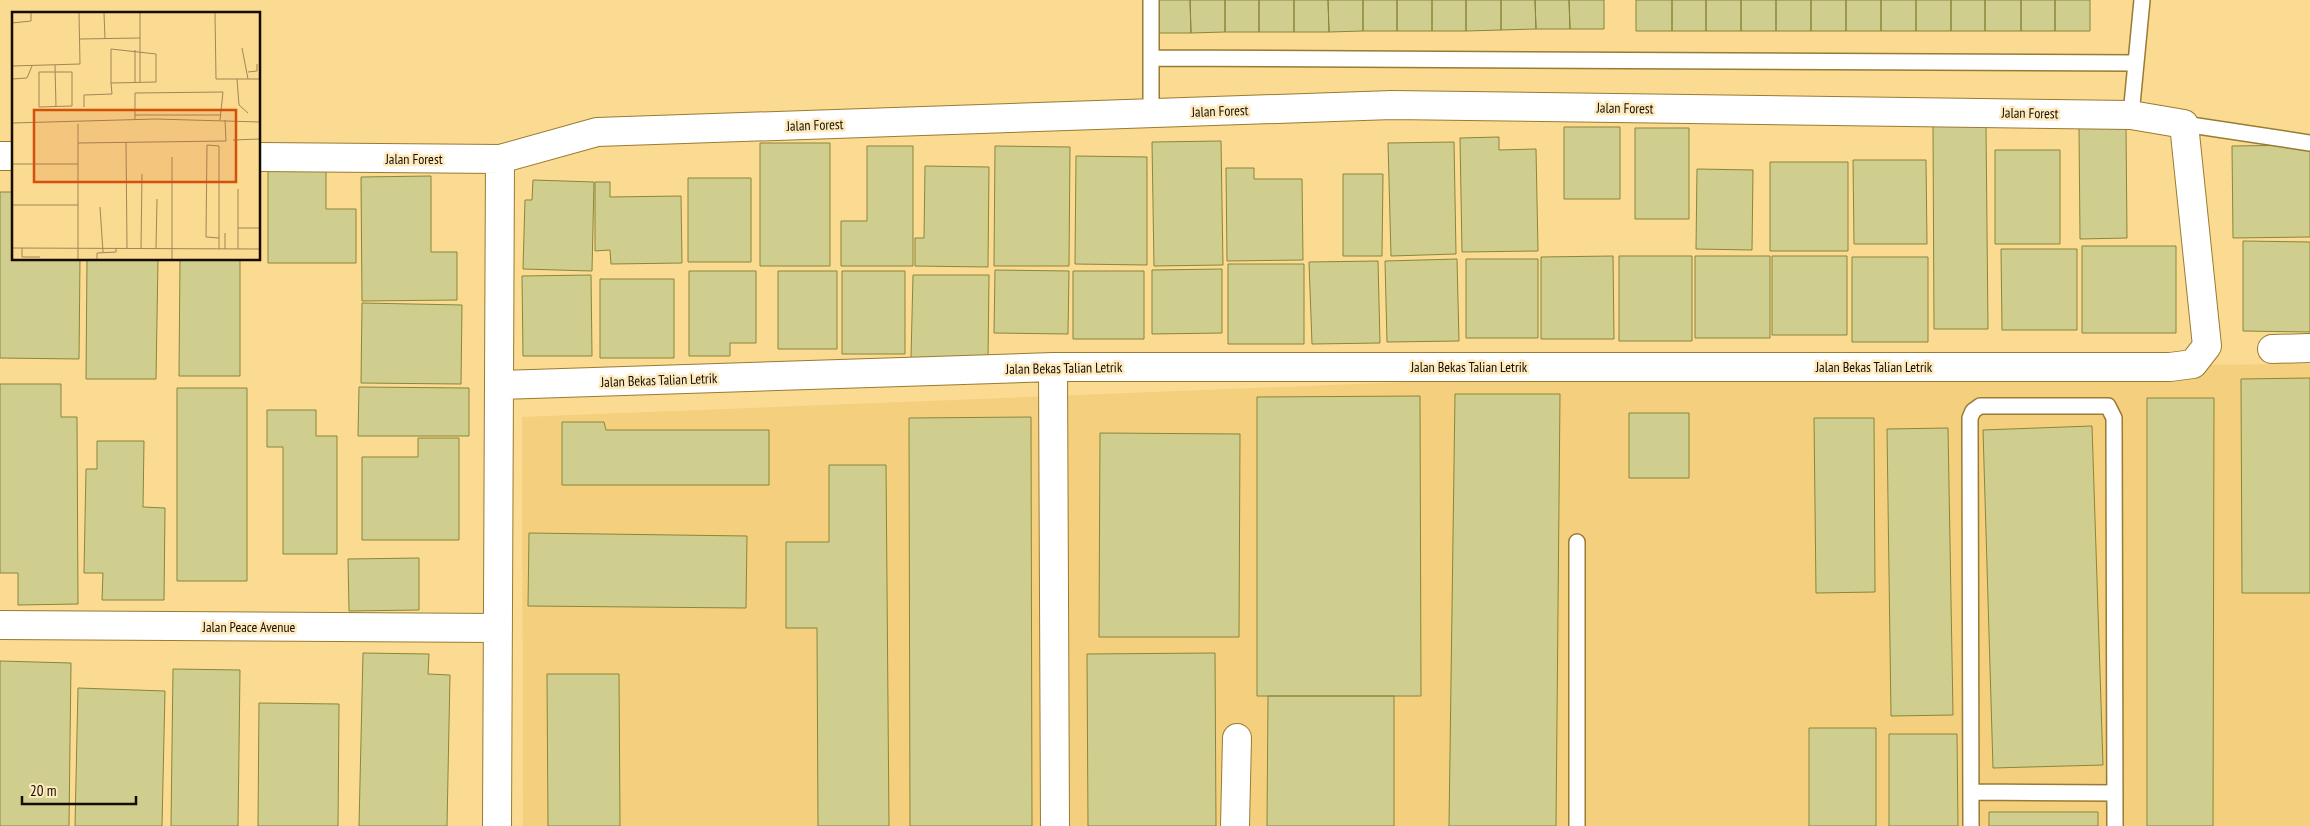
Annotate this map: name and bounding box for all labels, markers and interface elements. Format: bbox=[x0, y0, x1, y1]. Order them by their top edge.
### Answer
inset map bbox=[12, 12, 260, 260]
street label: Jalan Forest bbox=[1595, 98, 1654, 117]
street label: Jalan Forest bbox=[1190, 101, 1249, 121]
street label: Jalan Forest bbox=[2000, 103, 2059, 122]
street label: Jalan Forest bbox=[785, 115, 844, 135]
street label: Jalan Forest bbox=[385, 150, 443, 168]
street label: Jalan Bekas Talian Letrik bbox=[1005, 358, 1123, 378]
street label: Jalan Bekas Talian Letrik bbox=[1410, 358, 1528, 376]
street label: Jalan Bekas Talian Letrik bbox=[1815, 358, 1933, 376]
street label: Jalan Bekas Talian Letrik bbox=[599, 369, 718, 391]
street label: Jalan Peace Avenue bbox=[202, 618, 296, 636]
scale bar bbox=[22, 774, 136, 806]
text: 20 m bbox=[30, 781, 56, 800]

